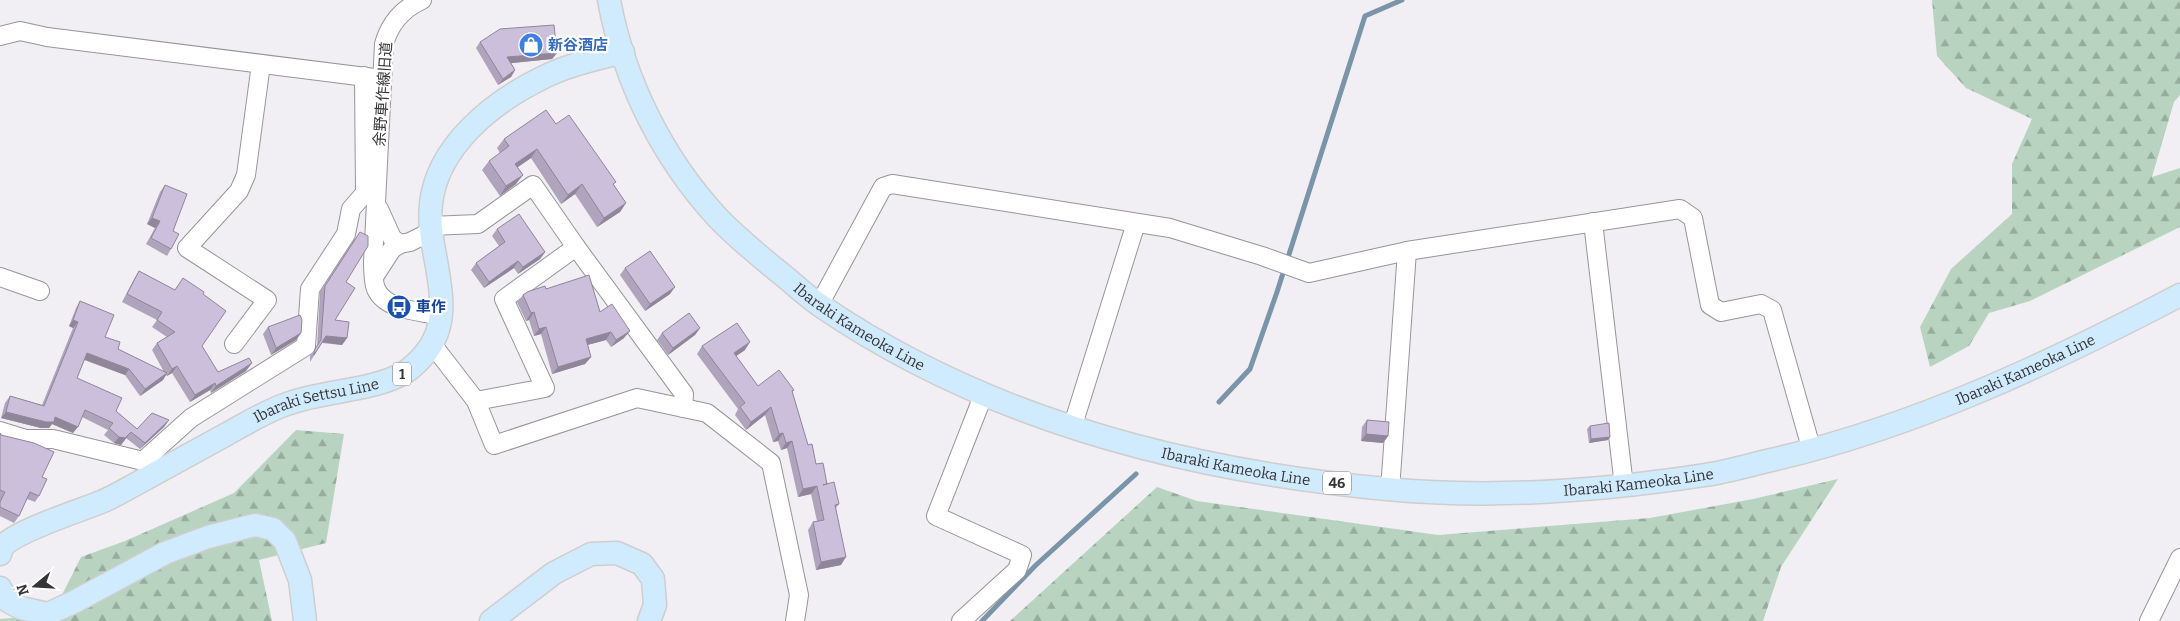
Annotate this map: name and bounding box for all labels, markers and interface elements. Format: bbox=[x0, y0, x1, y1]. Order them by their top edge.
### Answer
shop icon: 新谷酒店 bbox=[518, 32, 544, 58]
place label: 新谷酒店 bbox=[548, 36, 608, 54]
street label: 余野車作線旧道 bbox=[370, 41, 396, 147]
street label: Ibaraki Kameoka Line bbox=[790, 279, 928, 374]
bus stop icon: 車作 bbox=[386, 294, 412, 320]
place label: 車作 bbox=[416, 298, 446, 316]
street label: Ibaraki Kameoka Line bbox=[1953, 331, 2098, 409]
road number: 1 bbox=[393, 362, 411, 386]
street label: Ibaraki Settsu Line bbox=[250, 375, 381, 427]
street label: Ibaraki Kameoka Line bbox=[1160, 444, 1312, 489]
street label: Ibaraki Kameoka Line bbox=[1563, 465, 1715, 500]
road number: 46 bbox=[1323, 472, 1351, 494]
north arrow bbox=[10, 561, 60, 611]
text: N bbox=[13, 582, 33, 598]

